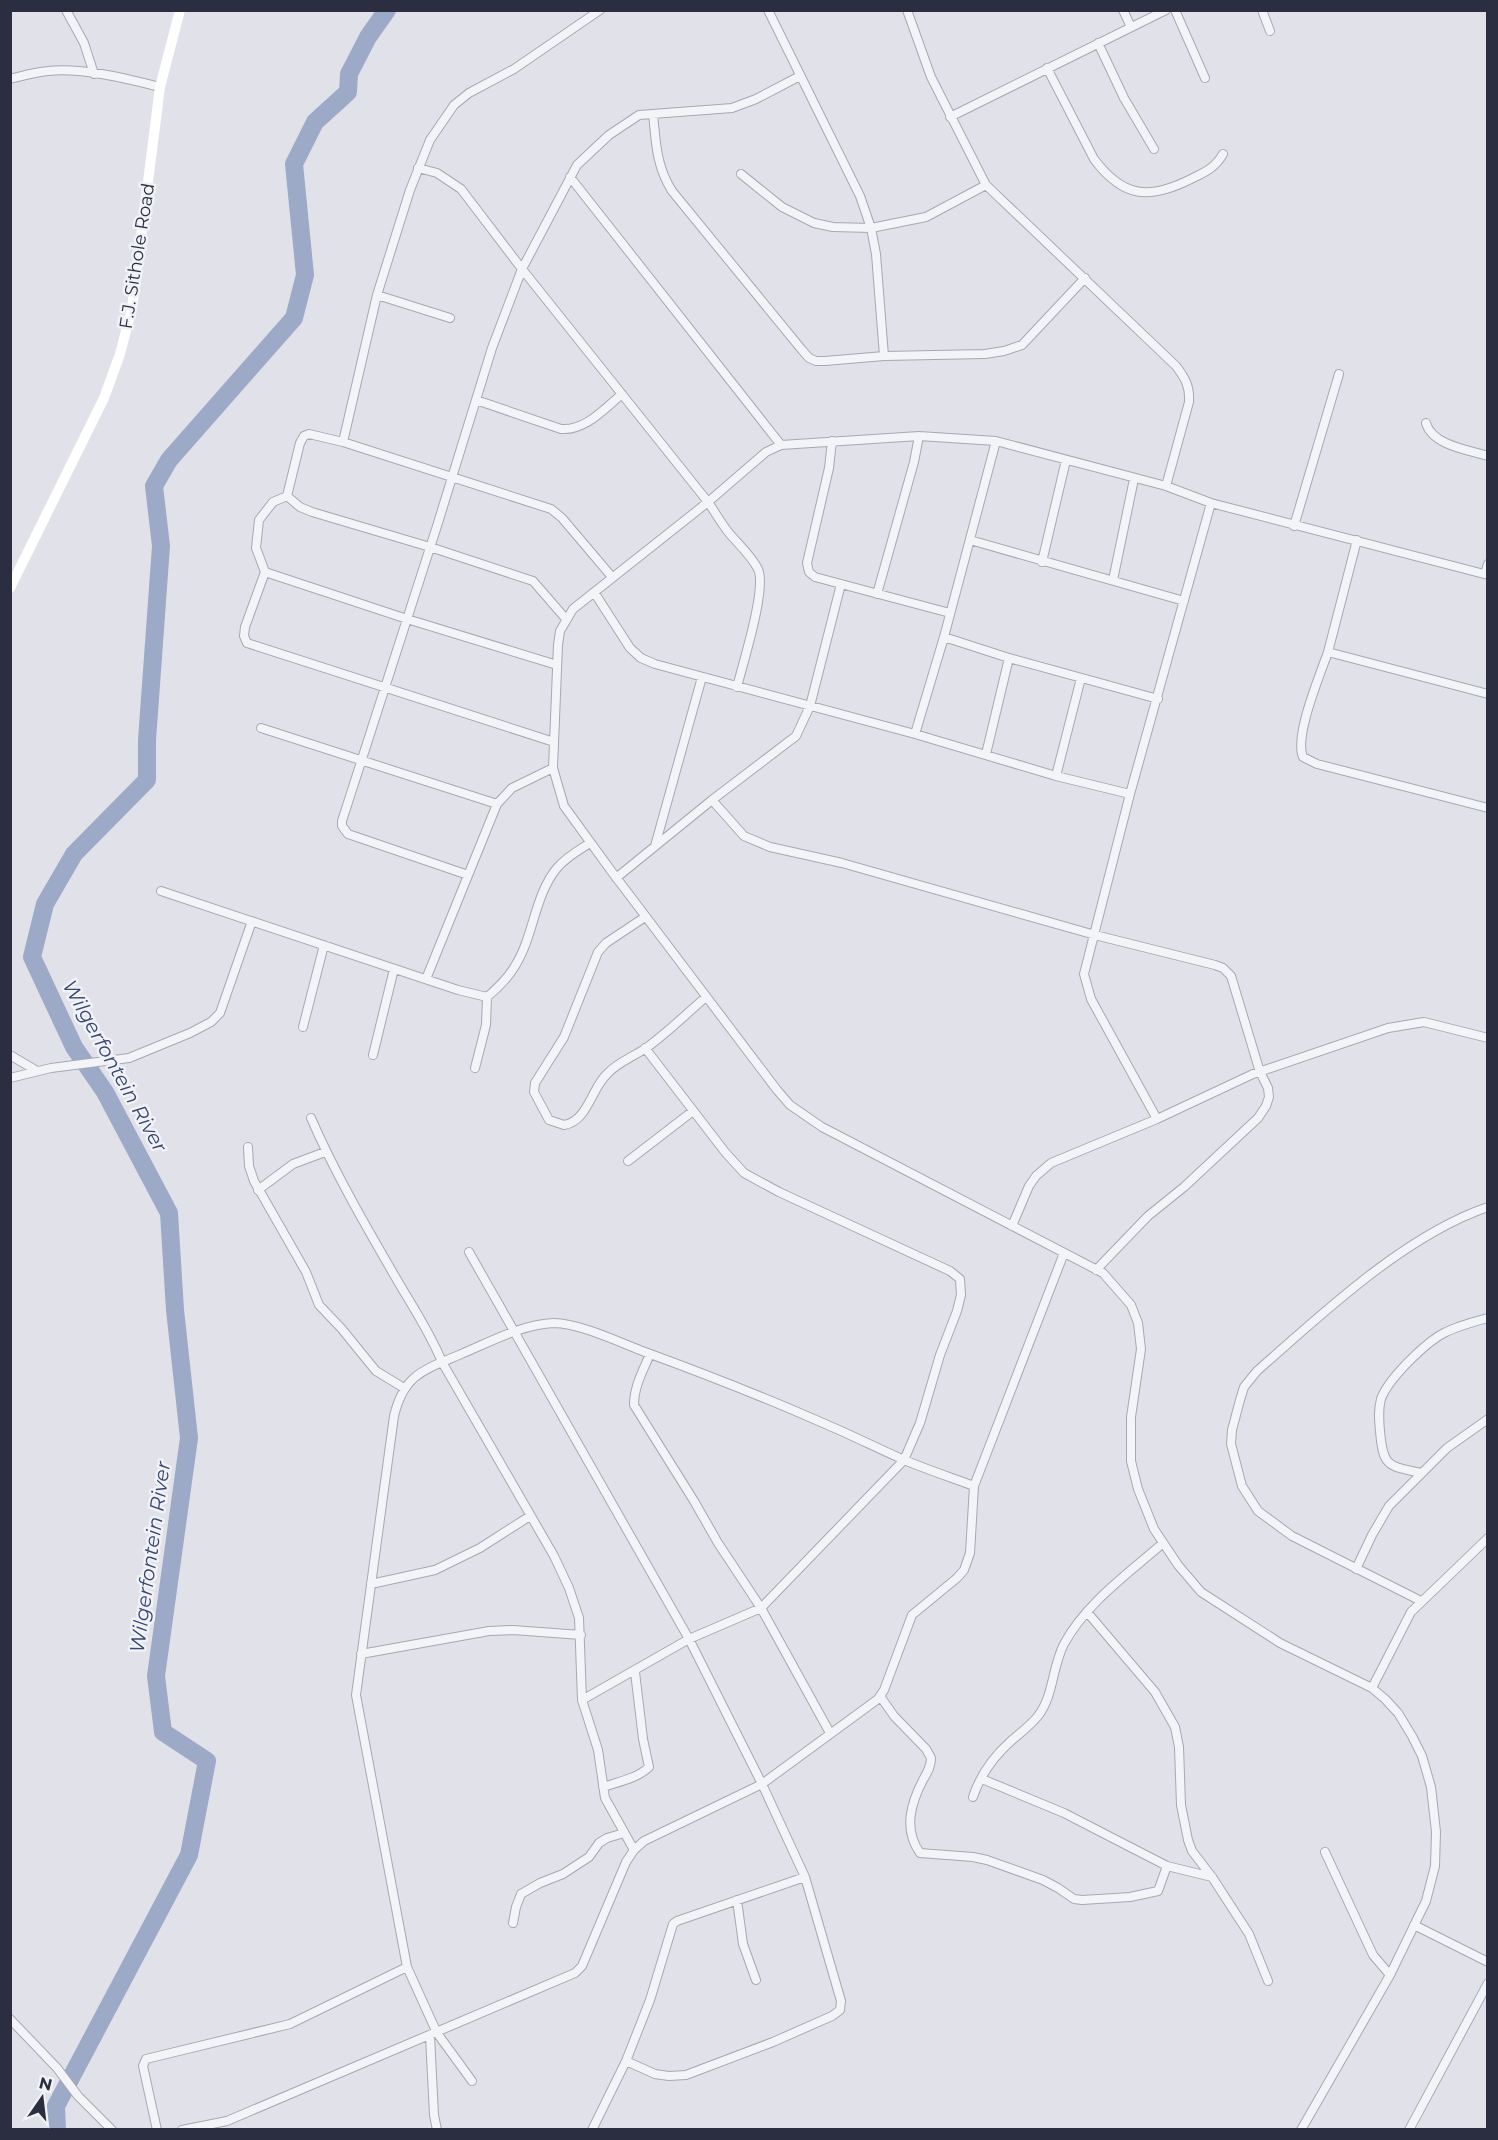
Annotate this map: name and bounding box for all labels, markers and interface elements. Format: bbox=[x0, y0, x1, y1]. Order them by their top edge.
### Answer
street label: F.J. Sithole Road bbox=[115, 181, 159, 331]
water label: Wilgerfontein River bbox=[58, 976, 173, 1157]
water label: Wilgerfontein River bbox=[125, 1459, 175, 1654]
north arrow bbox=[12, 2068, 72, 2128]
text: N bbox=[37, 2073, 54, 2095]

